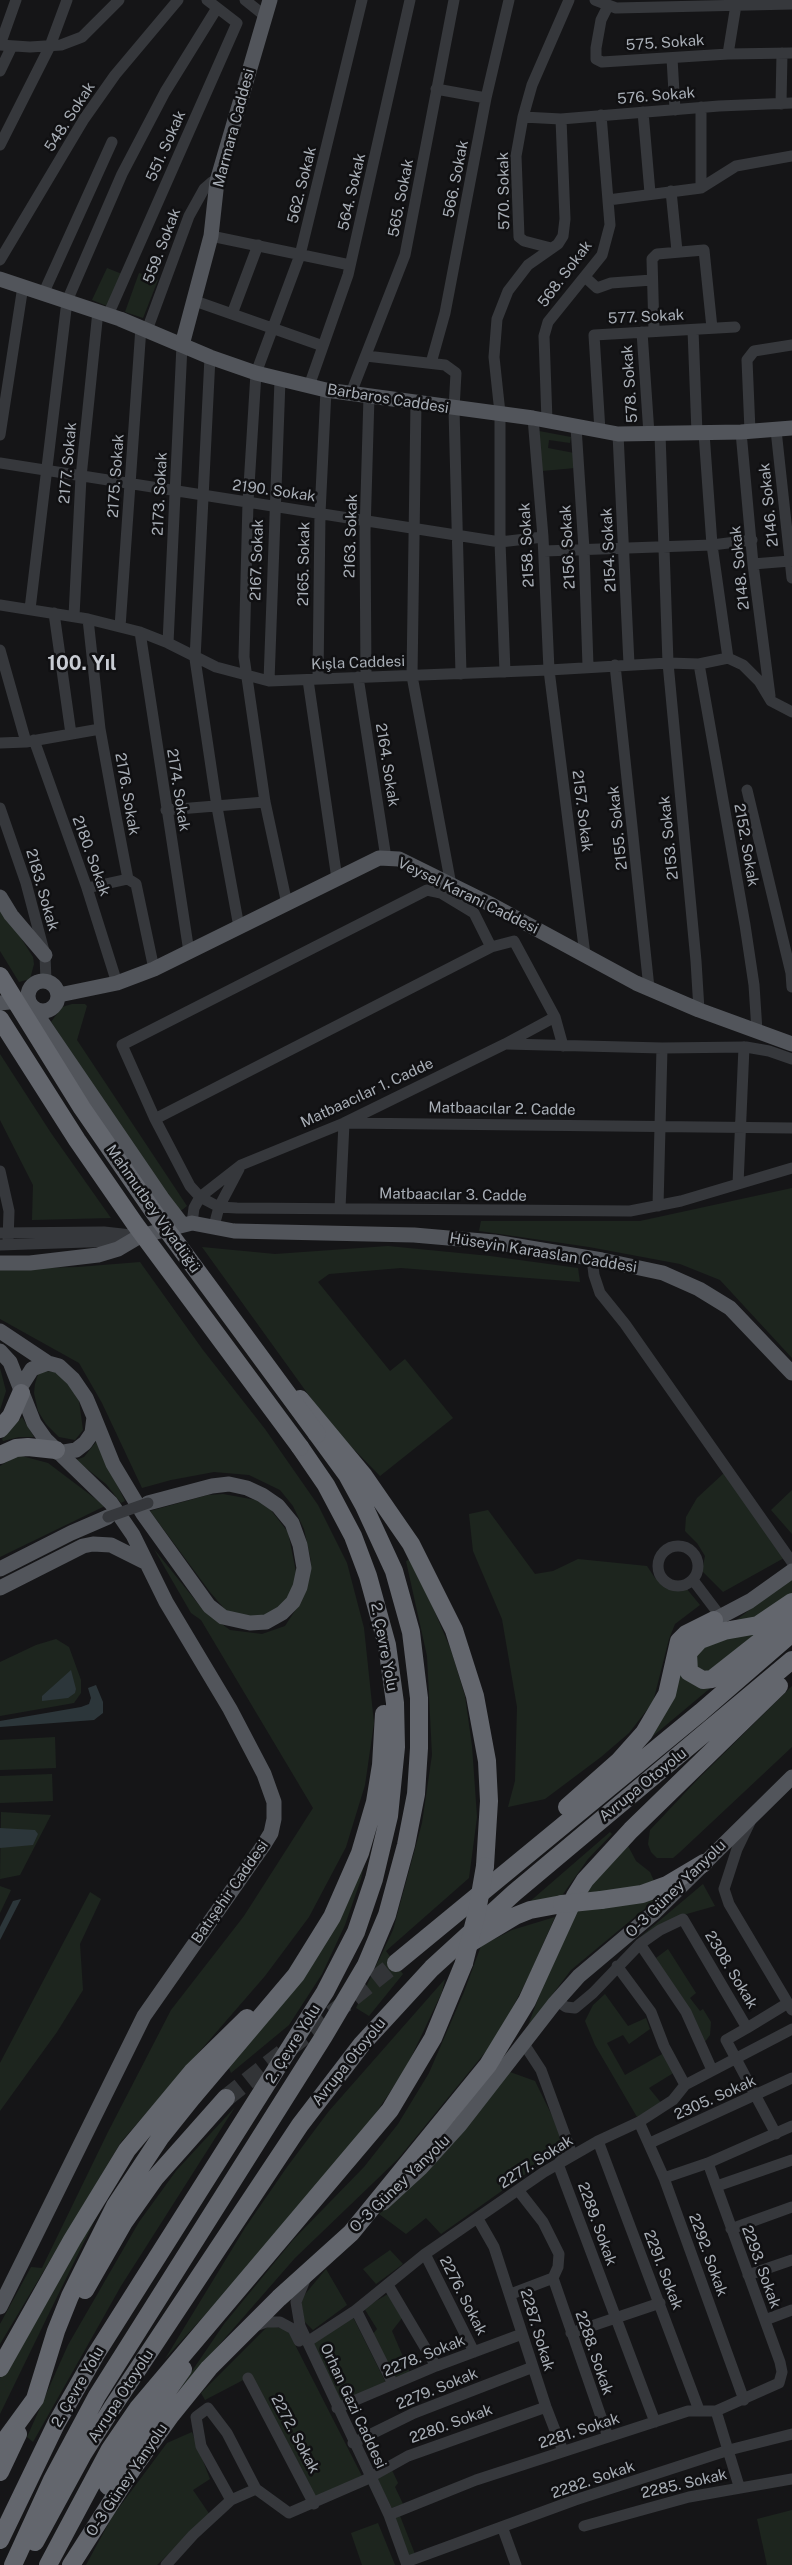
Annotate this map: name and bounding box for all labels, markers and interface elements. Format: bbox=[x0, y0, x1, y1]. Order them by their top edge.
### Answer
street label: 575. Sokak bbox=[625, 31, 705, 55]
street label: Marmara Caddesi bbox=[209, 67, 259, 189]
street label: 548. Sokak bbox=[41, 79, 99, 155]
street label: 576. Sokak bbox=[616, 84, 696, 108]
street label: 551. Sokak bbox=[142, 108, 190, 184]
street label: 566. Sokak bbox=[440, 139, 472, 219]
street label: 562. Sokak bbox=[284, 145, 320, 225]
street label: 564. Sokak bbox=[334, 152, 370, 232]
street label: 570. Sokak bbox=[494, 152, 514, 230]
street label: 565. Sokak bbox=[385, 157, 417, 239]
street label: 559. Sokak bbox=[139, 206, 185, 286]
street label: 568. Sokak bbox=[534, 237, 596, 311]
street label: 577. Sokak bbox=[607, 306, 685, 328]
street label: 578. Sokak bbox=[618, 344, 642, 424]
street label: Barbaros Caddesi bbox=[326, 380, 450, 418]
street label: 2177. Sokak bbox=[55, 421, 81, 505]
street label: 2175. Sokak bbox=[104, 433, 128, 519]
street label: 2173. Sokak bbox=[149, 452, 171, 536]
street label: 2146. Sokak bbox=[756, 462, 782, 548]
street label: 2190. Sokak bbox=[231, 476, 317, 506]
street label: 2163. Sokak bbox=[341, 494, 361, 578]
street label: 2158. Sokak bbox=[516, 502, 538, 588]
street label: 2156. Sokak bbox=[557, 504, 579, 590]
street label: 2154. Sokak bbox=[598, 507, 620, 593]
street label: 2167. Sokak bbox=[247, 519, 267, 601]
street label: 2165. Sokak bbox=[294, 522, 314, 606]
street label: 2148. Sokak bbox=[727, 525, 753, 611]
district label: 100. Yıl bbox=[47, 652, 117, 676]
street label: Kışla Caddesi bbox=[311, 652, 405, 674]
street label: 2164. Sokak bbox=[372, 722, 402, 808]
street label: 2174. Sokak bbox=[163, 747, 193, 833]
street label: 2176. Sokak bbox=[111, 751, 143, 837]
street label: 2157. Sokak bbox=[568, 769, 596, 853]
street label: 2155. Sokak bbox=[605, 785, 631, 871]
street label: 2153. Sokak bbox=[656, 795, 682, 881]
street label: 2152. Sokak bbox=[730, 802, 762, 888]
street label: 2180. Sokak bbox=[68, 813, 114, 899]
street label: 2183. Sokak bbox=[22, 847, 62, 933]
street label: Veysel Karani Caddesi bbox=[395, 854, 541, 938]
street label: Matbaacılar 1. Cadde bbox=[298, 1054, 436, 1132]
street label: Matbaacılar 2. Cadde bbox=[428, 1099, 576, 1119]
street label: Mahmutbey Viyadüğü bbox=[102, 1142, 204, 1276]
street label: Matbaacılar 3. Cadde bbox=[379, 1185, 527, 1205]
street label: Hüseyin Karaaslan Caddesi bbox=[448, 1229, 638, 1277]
street label: 2. Çevre Yolu bbox=[367, 1601, 401, 1693]
street label: Avrupa Otoyolu bbox=[596, 1744, 690, 1826]
street label: Batışehir Caddesi bbox=[188, 1837, 272, 1947]
street label: O-3 Güney Yanyolu bbox=[622, 1837, 730, 1941]
street label: 2308. Sokak bbox=[701, 1928, 761, 2012]
street label: 2. Çevre Yolu bbox=[262, 2001, 324, 2087]
street label: Avrupa Otoyolu bbox=[308, 2015, 390, 2109]
street label: 2305. Sokak bbox=[671, 2072, 759, 2124]
street label: 2277. Sokak bbox=[496, 2131, 576, 2193]
street label: O-3 Güney Yanyolu bbox=[346, 2132, 454, 2236]
street label: 2289. Sokak bbox=[574, 2180, 620, 2268]
street label: 2292. Sokak bbox=[685, 2211, 731, 2299]
street label: 2293. Sokak bbox=[738, 2223, 784, 2311]
street label: 2291. Sokak bbox=[640, 2228, 686, 2312]
street label: 2276. Sokak bbox=[435, 2253, 491, 2339]
street label: 2287. Sokak bbox=[516, 2287, 558, 2373]
street label: 2288. Sokak bbox=[571, 2309, 617, 2397]
street label: 2278. Sokak bbox=[380, 2331, 468, 2381]
street label: Orhan Gazi Caddesi bbox=[316, 2341, 390, 2471]
street label: 2. Çevre Yolu bbox=[48, 2344, 108, 2430]
street label: Avrupa Otoyolu bbox=[84, 2346, 158, 2446]
street label: 2279. Sokak bbox=[394, 2364, 480, 2414]
street label: 2272. Sokak bbox=[267, 2392, 323, 2476]
street label: 2280. Sokak bbox=[407, 2401, 495, 2447]
street label: 2281. Sokak bbox=[536, 2409, 622, 2453]
street label: O-3 Güney Yanyolu bbox=[82, 2420, 172, 2540]
street label: 2282. Sokak bbox=[549, 2457, 637, 2503]
street label: 2285. Sokak bbox=[639, 2465, 729, 2503]

